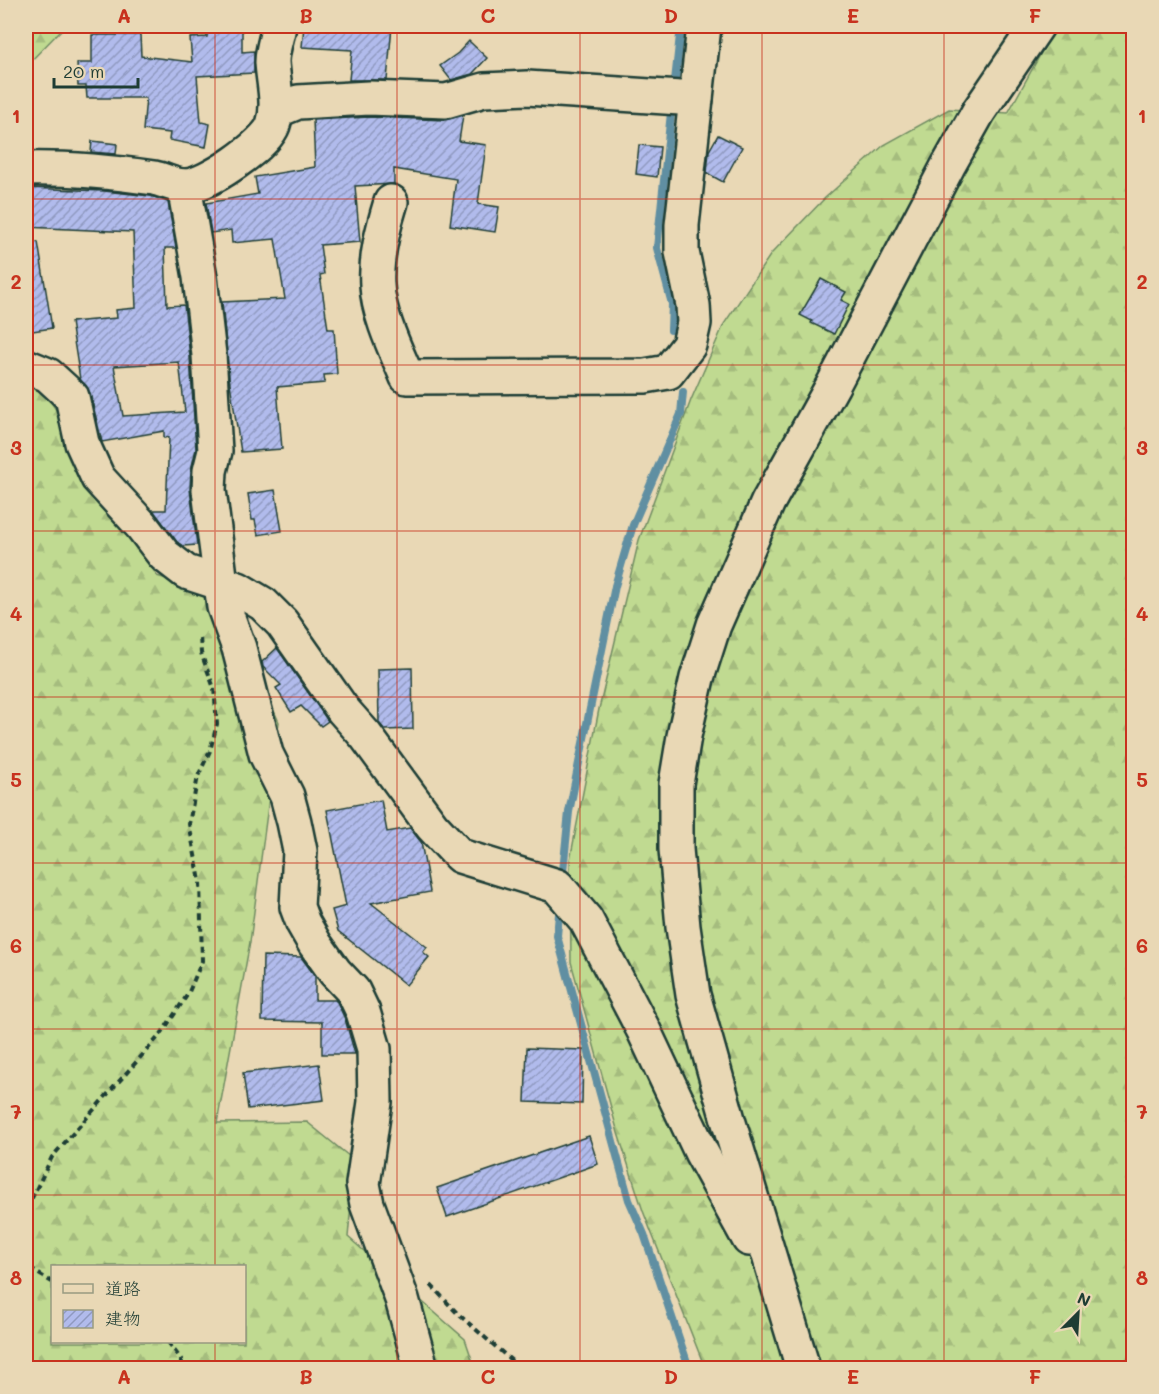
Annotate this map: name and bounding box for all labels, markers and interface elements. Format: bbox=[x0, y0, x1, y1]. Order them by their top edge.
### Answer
text: A bbox=[117, 2, 131, 28]
text: B bbox=[299, 2, 313, 28]
text: C bbox=[481, 2, 496, 28]
text: D bbox=[664, 2, 678, 28]
text: E bbox=[847, 2, 859, 28]
text: F bbox=[1029, 2, 1042, 28]
scale bar bbox=[54, 51, 138, 89]
text: 20 m bbox=[63, 59, 104, 83]
text: 1 bbox=[12, 102, 20, 128]
text: 1 bbox=[1138, 102, 1146, 128]
text: 2 bbox=[10, 268, 22, 294]
text: 2 bbox=[1136, 268, 1148, 294]
text: 3 bbox=[10, 434, 22, 460]
text: 3 bbox=[1136, 434, 1148, 460]
text: 4 bbox=[10, 600, 23, 626]
text: 4 bbox=[1136, 600, 1149, 626]
text: 5 bbox=[10, 766, 22, 792]
text: 5 bbox=[1136, 766, 1148, 792]
text: 6 bbox=[10, 932, 22, 958]
text: 6 bbox=[1136, 932, 1148, 958]
text: 7 bbox=[10, 1098, 22, 1124]
text: 7 bbox=[1136, 1098, 1148, 1124]
text: 8 bbox=[10, 1264, 22, 1290]
text: 8 bbox=[1136, 1264, 1148, 1290]
legend bbox=[51, 1265, 246, 1343]
text: 道路 bbox=[105, 1276, 141, 1300]
north arrow bbox=[1048, 1283, 1108, 1343]
text: N bbox=[1074, 1287, 1094, 1311]
text: 建物 bbox=[105, 1306, 141, 1330]
text: A bbox=[117, 1363, 131, 1389]
text: B bbox=[299, 1363, 313, 1389]
text: C bbox=[481, 1363, 496, 1389]
text: D bbox=[664, 1363, 678, 1389]
text: E bbox=[847, 1363, 859, 1389]
text: F bbox=[1029, 1363, 1042, 1389]

